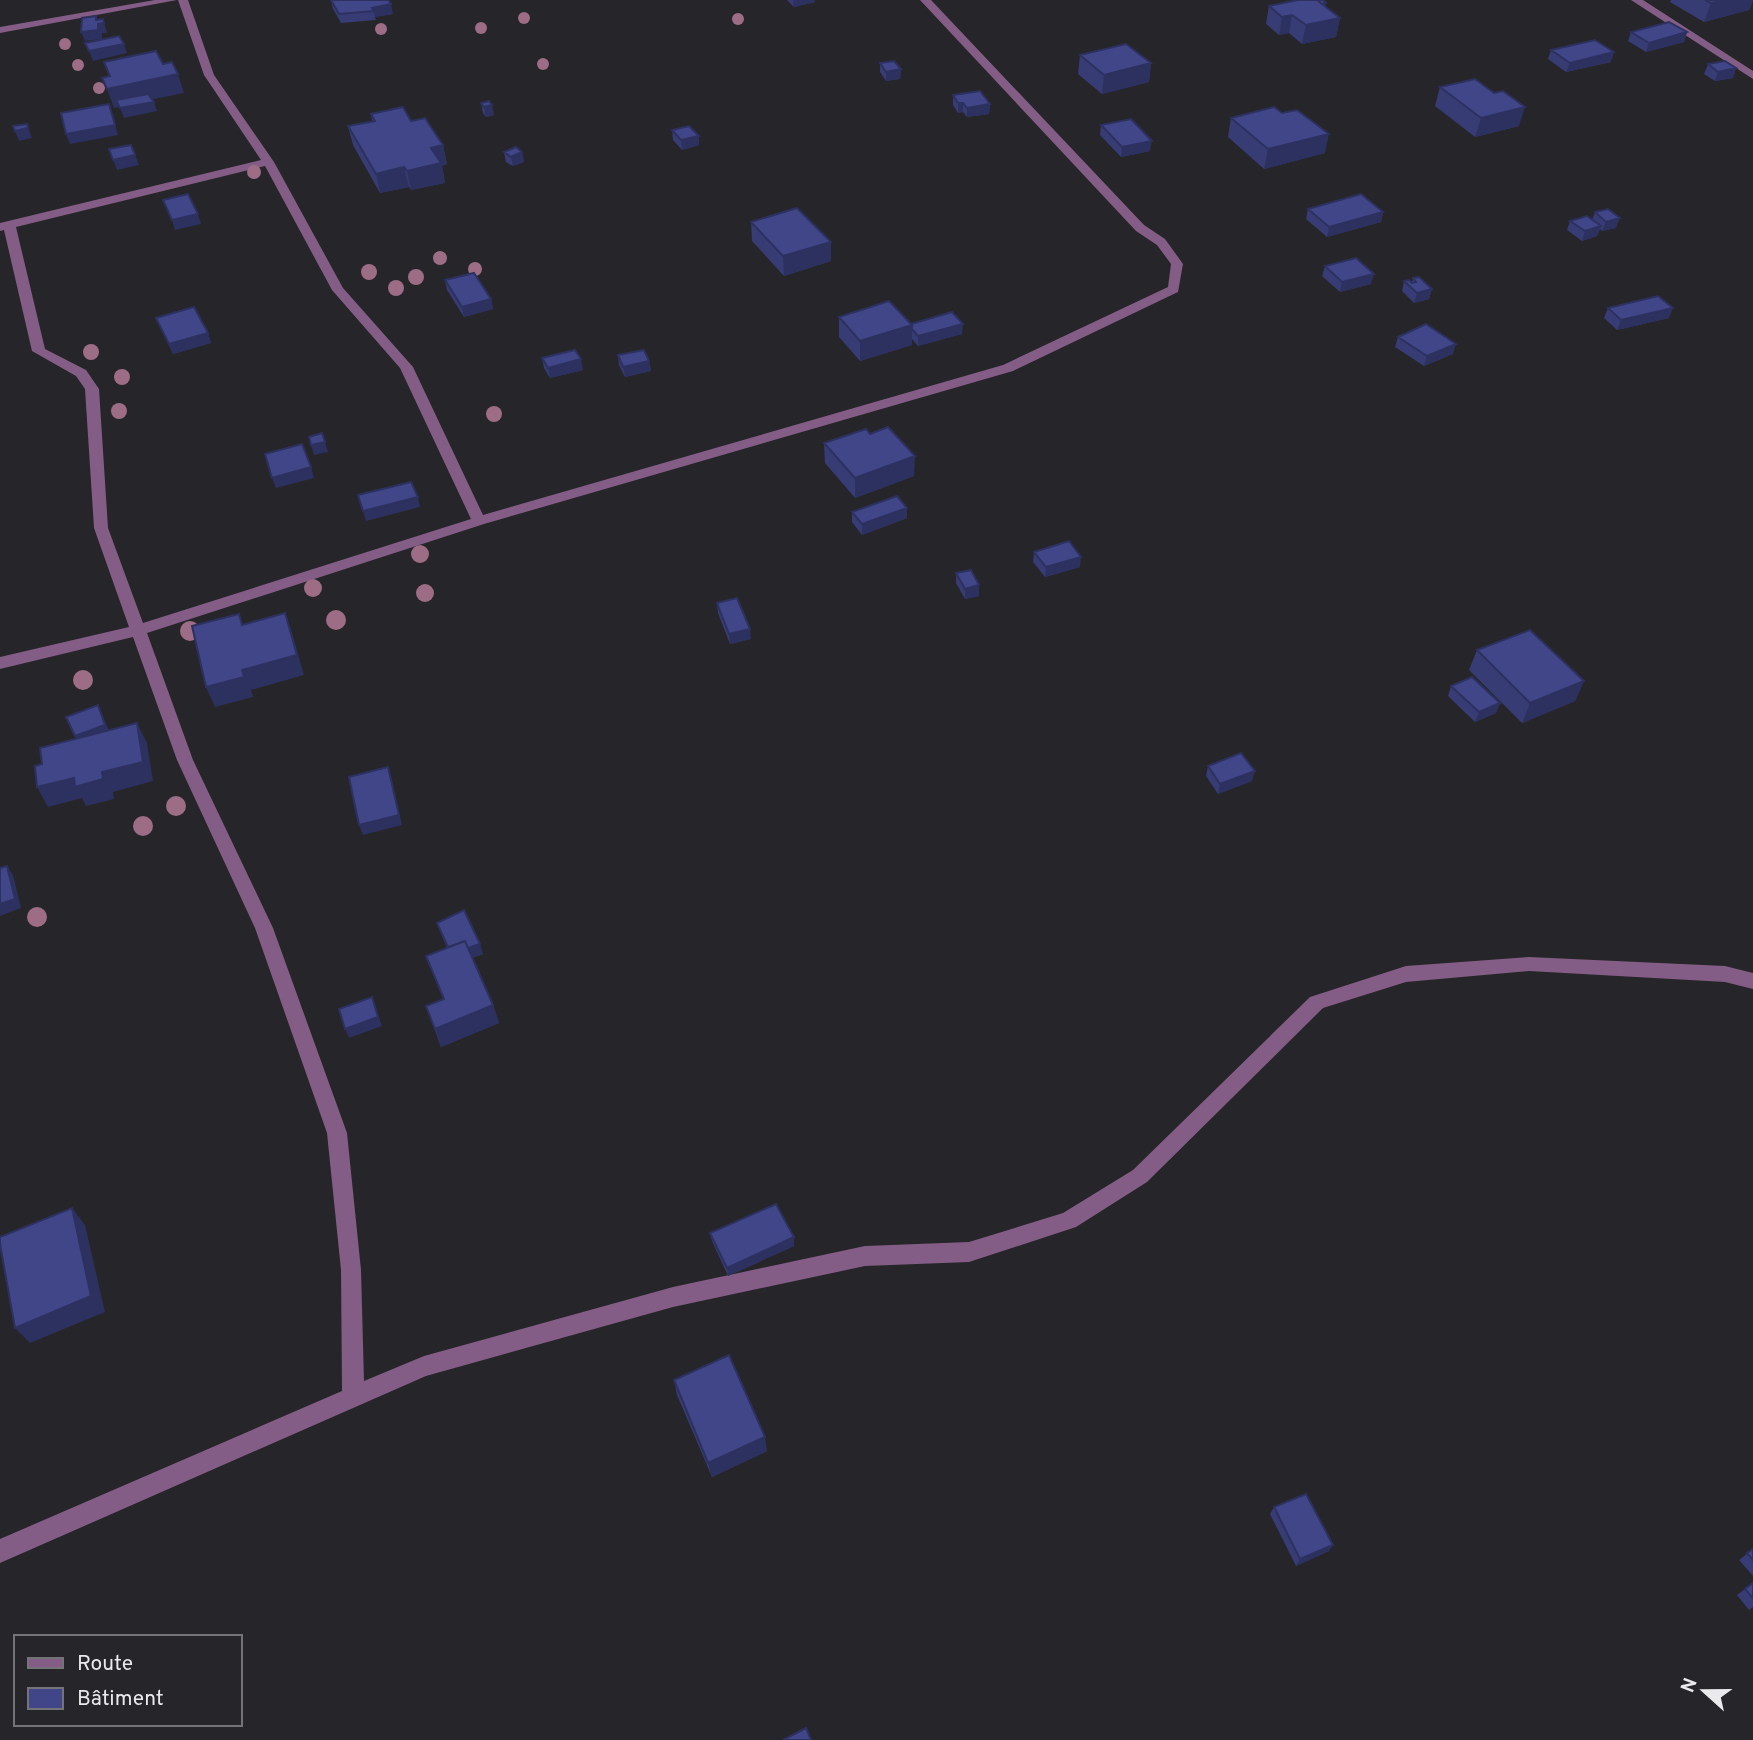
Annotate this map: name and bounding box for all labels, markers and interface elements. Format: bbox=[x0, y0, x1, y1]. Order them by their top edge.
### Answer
legend bbox=[14, 1635, 242, 1726]
text: Route bbox=[77, 1651, 133, 1678]
north arrow bbox=[1669, 1656, 1739, 1726]
text: N bbox=[1676, 1675, 1704, 1696]
text: Bâtiment bbox=[77, 1686, 164, 1713]

